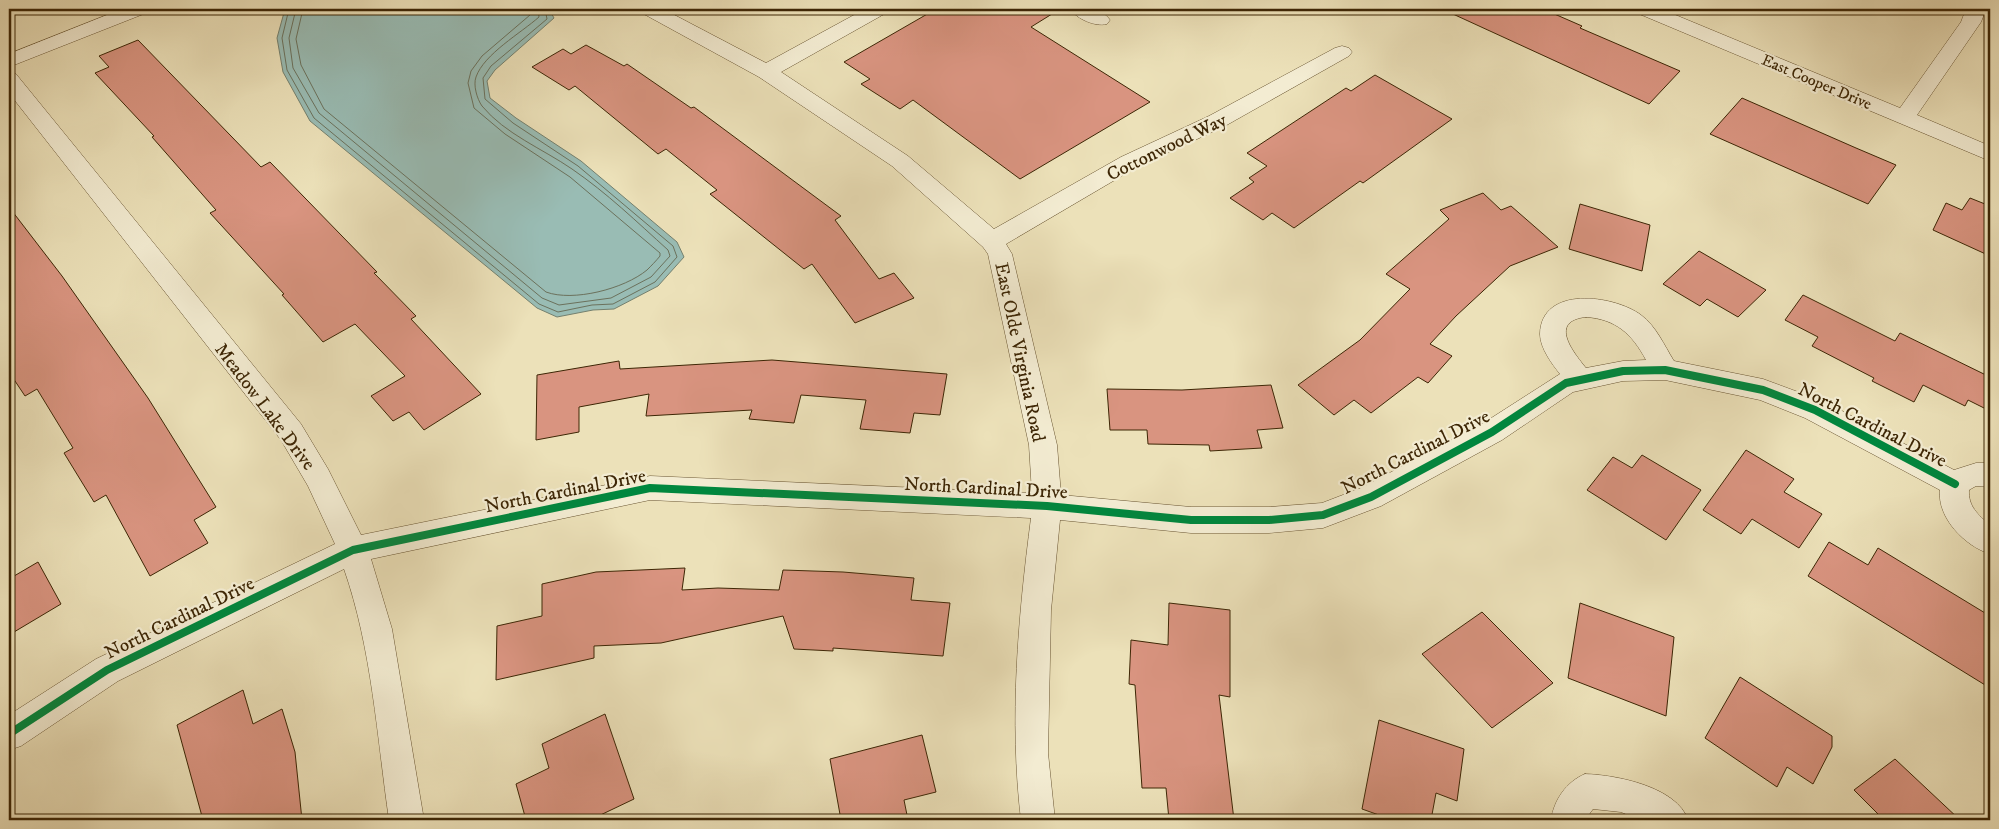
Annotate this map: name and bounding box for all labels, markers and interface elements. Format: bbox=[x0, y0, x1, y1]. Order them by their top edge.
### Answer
street label: East Cooper Drive bbox=[1758, 50, 1875, 114]
street label: Cottonwood Way bbox=[1103, 108, 1231, 186]
street label: East Olde Virginia Road bbox=[989, 261, 1050, 445]
street label: Meadow Lake Drive bbox=[210, 339, 320, 475]
street label: North Cardinal Drive bbox=[1794, 378, 1951, 473]
street label: North Cardinal Drive bbox=[1338, 405, 1494, 500]
street label: North Cardinal Drive bbox=[483, 465, 648, 518]
street label: North Cardinal Drive bbox=[904, 473, 1068, 504]
street label: North Cardinal Drive bbox=[101, 572, 258, 665]

